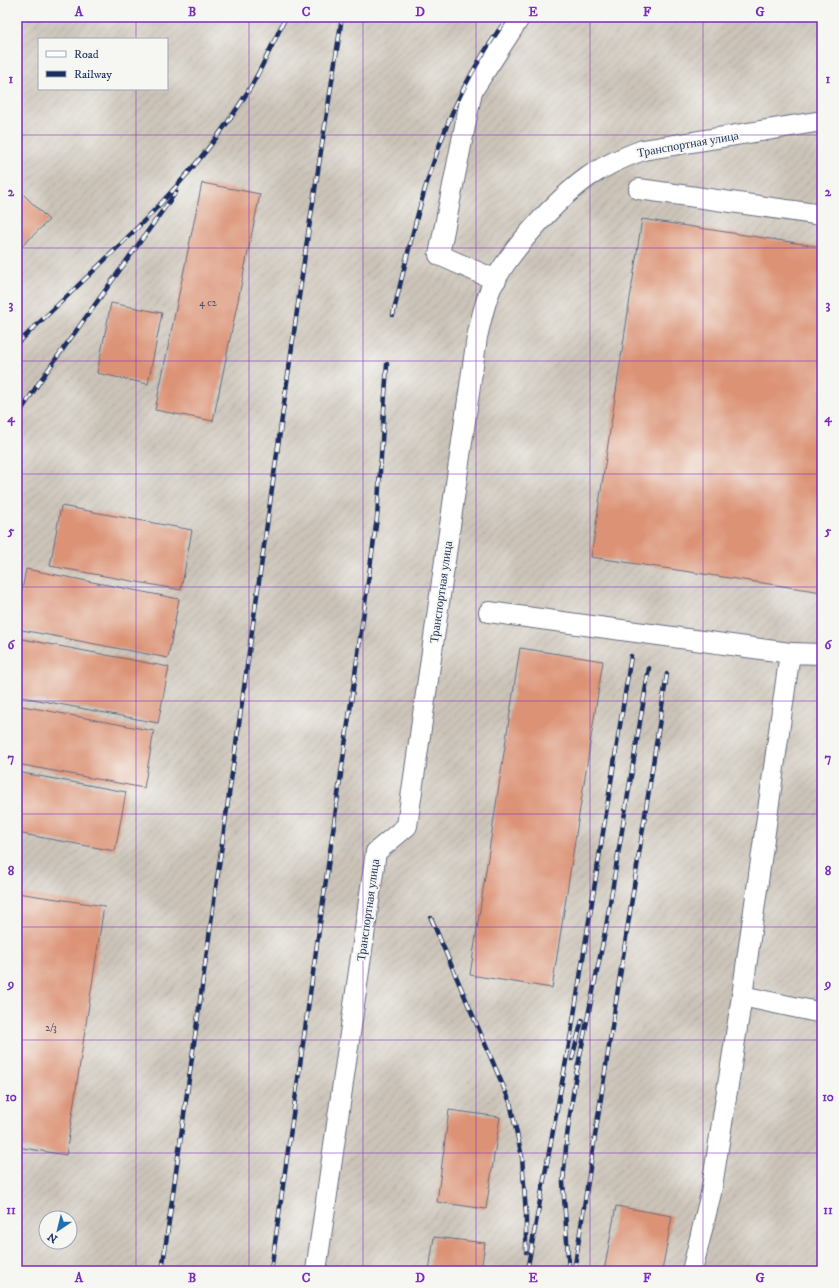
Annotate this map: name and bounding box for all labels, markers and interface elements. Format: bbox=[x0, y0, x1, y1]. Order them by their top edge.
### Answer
text: A bbox=[74, 4, 84, 20]
text: B bbox=[188, 4, 196, 20]
text: C bbox=[302, 4, 311, 20]
text: D bbox=[415, 4, 425, 20]
text: E bbox=[528, 4, 538, 20]
text: F bbox=[643, 4, 652, 20]
text: G bbox=[755, 4, 765, 20]
legend bbox=[38, 38, 168, 90]
text: Road bbox=[74, 47, 99, 62]
text: Railway bbox=[74, 67, 112, 82]
text: 1 bbox=[9, 71, 14, 87]
text: 1 bbox=[826, 71, 831, 87]
street label: Транспортная улица bbox=[636, 128, 741, 161]
text: 2 bbox=[8, 184, 15, 200]
text: 2 bbox=[825, 184, 832, 200]
text: 3 bbox=[9, 297, 14, 313]
house number: 4 с2 bbox=[199, 297, 217, 309]
text: 3 bbox=[826, 297, 831, 313]
text: 4 bbox=[6, 410, 15, 427]
text: 4 bbox=[823, 410, 832, 427]
text: 5 bbox=[7, 523, 15, 539]
text: 5 bbox=[824, 523, 832, 539]
street label: Транспортная улица bbox=[427, 539, 456, 644]
text: 6 bbox=[8, 637, 16, 653]
text: 6 bbox=[825, 637, 833, 653]
text: 7 bbox=[8, 750, 15, 766]
text: 7 bbox=[825, 750, 832, 766]
street label: Транспортная улица bbox=[354, 857, 383, 962]
text: 8 bbox=[8, 863, 15, 879]
text: 8 bbox=[825, 863, 832, 879]
text: 9 bbox=[7, 976, 14, 992]
text: 9 bbox=[824, 976, 831, 992]
house number: 2/3 bbox=[45, 1022, 57, 1034]
text: 10 bbox=[5, 1089, 17, 1105]
text: 10 bbox=[822, 1089, 834, 1105]
text: 11 bbox=[6, 1202, 16, 1218]
text: 11 bbox=[823, 1202, 833, 1218]
north arrow bbox=[38, 1210, 78, 1250]
text: N bbox=[45, 1229, 61, 1246]
text: A bbox=[74, 1270, 84, 1286]
text: B bbox=[188, 1270, 196, 1286]
text: C bbox=[302, 1270, 311, 1286]
text: D bbox=[415, 1270, 425, 1286]
text: E bbox=[528, 1270, 538, 1286]
text: F bbox=[643, 1270, 652, 1286]
text: G bbox=[755, 1270, 765, 1286]

